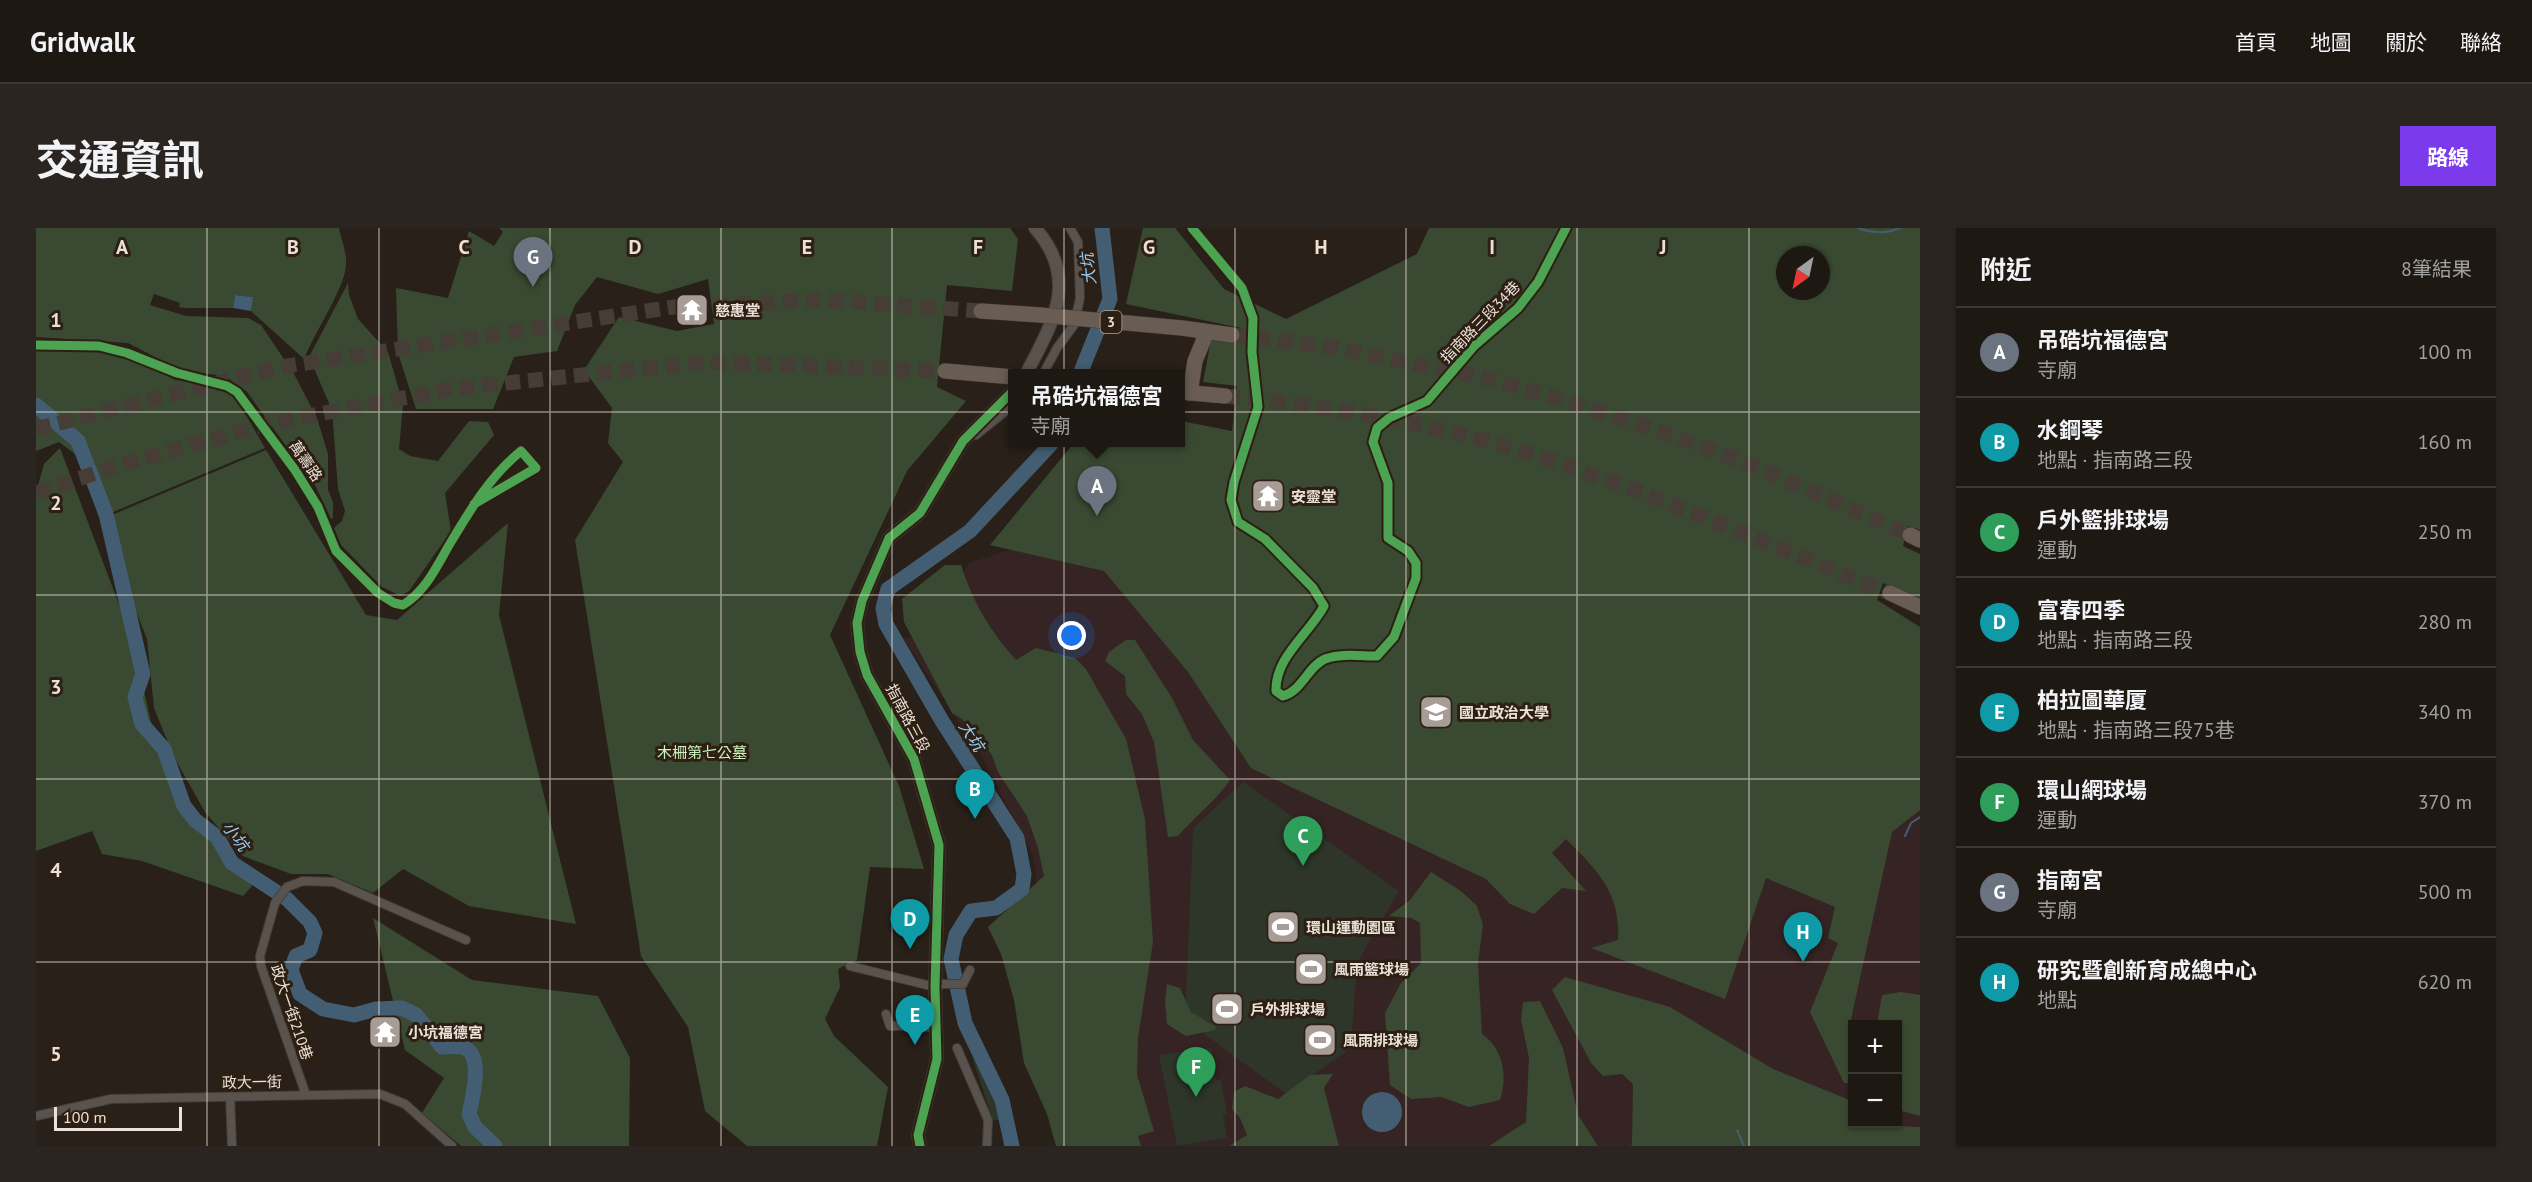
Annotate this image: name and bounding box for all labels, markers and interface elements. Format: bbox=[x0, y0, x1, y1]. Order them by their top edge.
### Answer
text: Gridwalk bbox=[30, 23, 136, 60]
text: 首頁 bbox=[2235, 29, 2277, 56]
text: 地圖 bbox=[2310, 29, 2352, 56]
text: 關於 bbox=[2385, 29, 2427, 56]
text: 聯絡 bbox=[2460, 29, 2502, 56]
button: 路線 bbox=[2400, 126, 2496, 186]
text: 交通資訊 bbox=[36, 132, 204, 187]
text: A bbox=[116, 234, 129, 260]
text: B bbox=[287, 234, 299, 260]
text: C bbox=[458, 234, 470, 260]
text: D bbox=[629, 234, 642, 260]
text: E bbox=[802, 234, 812, 260]
text: F bbox=[973, 234, 983, 260]
text: G bbox=[1143, 234, 1155, 260]
text: H bbox=[1314, 234, 1328, 260]
text: I bbox=[1489, 234, 1495, 260]
text: J bbox=[1659, 234, 1666, 260]
pin: G bbox=[514, 238, 552, 287]
north arrow bbox=[1776, 246, 1830, 300]
water label: 大坑 bbox=[1076, 250, 1100, 286]
text: 附近 bbox=[1980, 253, 2032, 286]
text: 8筆結果 bbox=[2401, 256, 2472, 282]
street label: 指南路三段34巷 bbox=[1436, 277, 1524, 367]
temple icon: 慈惠堂 bbox=[674, 292, 710, 328]
place label: 慈惠堂 bbox=[715, 301, 760, 320]
text: 1 bbox=[50, 307, 62, 333]
road number: 3 bbox=[1100, 311, 1122, 333]
text: 吊硞坑福德宮 bbox=[2037, 326, 2169, 354]
text: A bbox=[1993, 339, 2006, 365]
text: 100 m bbox=[2418, 339, 2472, 365]
text: 寺廟 bbox=[2037, 357, 2077, 383]
popup bbox=[1008, 369, 1185, 447]
text: 吊硞坑福德宮 bbox=[1030, 382, 1163, 410]
text: 寺廟 bbox=[1030, 413, 1070, 439]
text: 水鋼琴 bbox=[2037, 416, 2103, 444]
text: B bbox=[1994, 429, 2005, 455]
text: 160 m bbox=[2418, 429, 2472, 455]
street label: 萬壽路 bbox=[286, 437, 326, 485]
text: 地點 · 指南路三段 bbox=[2037, 447, 2193, 473]
pin: A bbox=[1078, 466, 1116, 516]
temple icon: 安靈堂 bbox=[1250, 478, 1286, 514]
place label: 安靈堂 bbox=[1291, 487, 1336, 506]
text: 2 bbox=[50, 490, 62, 516]
text: 戶外籃排球場 bbox=[2037, 506, 2169, 534]
text: C bbox=[1994, 519, 2005, 545]
text: 250 m bbox=[2418, 519, 2472, 545]
text: 運動 bbox=[2037, 537, 2077, 563]
text: 富春四季 bbox=[2037, 596, 2125, 624]
text: D bbox=[1993, 609, 2006, 635]
text: 280 m bbox=[2418, 609, 2472, 635]
your location bbox=[1057, 621, 1086, 650]
text: 地點 · 指南路三段 bbox=[2037, 627, 2193, 653]
text: 3 bbox=[50, 674, 62, 700]
street label: 指南路三段 bbox=[882, 680, 934, 756]
text: 柏拉圖華厦 bbox=[2037, 686, 2147, 714]
school or university icon: 國立政治大學 bbox=[1418, 694, 1454, 730]
text: E bbox=[1994, 699, 2005, 725]
text: 340 m bbox=[2418, 699, 2472, 725]
place label: 國立政治大學 bbox=[1459, 703, 1549, 722]
water label: 大坑 bbox=[955, 717, 990, 757]
text: 地點 · 指南路三段75巷 bbox=[2037, 717, 2235, 743]
park label: 木柵第七公墓 bbox=[657, 743, 747, 762]
pin: B bbox=[956, 770, 994, 819]
text: 環山網球場 bbox=[2037, 776, 2147, 804]
text: F bbox=[1994, 789, 2005, 815]
text: 370 m bbox=[2418, 789, 2472, 815]
text: 運動 bbox=[2037, 807, 2077, 833]
pin: C bbox=[1284, 816, 1322, 866]
water label: 小坑 bbox=[218, 817, 255, 856]
text: 4 bbox=[50, 857, 62, 883]
text: 指南宮 bbox=[2037, 866, 2103, 894]
text: G bbox=[1993, 879, 2006, 905]
text: 500 m bbox=[2418, 879, 2472, 905]
text: 寺廟 bbox=[2037, 897, 2077, 923]
pin: D bbox=[890, 900, 930, 949]
sports icon: 環山運動園區 bbox=[1265, 909, 1301, 945]
pin: H bbox=[1784, 912, 1822, 962]
place label: 環山運動園區 bbox=[1306, 918, 1396, 937]
sports icon: 風雨籃球場 bbox=[1293, 951, 1329, 987]
text: 研究暨創新育成總中心 bbox=[2037, 956, 2257, 984]
place label: 風雨籃球場 bbox=[1334, 960, 1409, 979]
street label: 政大一街210巷 bbox=[267, 962, 317, 1062]
text: H bbox=[1993, 969, 2006, 995]
text: 620 m bbox=[2418, 969, 2472, 995]
text: 地點 bbox=[2037, 987, 2077, 1013]
sports icon: 戶外排球場 bbox=[1209, 991, 1245, 1027]
pin: E bbox=[896, 996, 934, 1045]
place label: 戶外排球場 bbox=[1250, 1000, 1325, 1019]
temple icon: 小坑福德宮 bbox=[367, 1014, 403, 1050]
map controls bbox=[1848, 1020, 1902, 1128]
button: + bbox=[1848, 1020, 1902, 1074]
sports icon: 風雨排球場 bbox=[1302, 1022, 1338, 1058]
place label: 小坑福德宮 bbox=[408, 1023, 483, 1042]
place label: 風雨排球場 bbox=[1343, 1031, 1418, 1050]
text: 5 bbox=[50, 1041, 62, 1067]
pin: F bbox=[1176, 1048, 1216, 1097]
street label: 政大一街 bbox=[222, 1072, 282, 1092]
button: − bbox=[1848, 1074, 1902, 1128]
scale bar bbox=[54, 1104, 182, 1132]
text: 100 m bbox=[63, 1107, 106, 1127]

